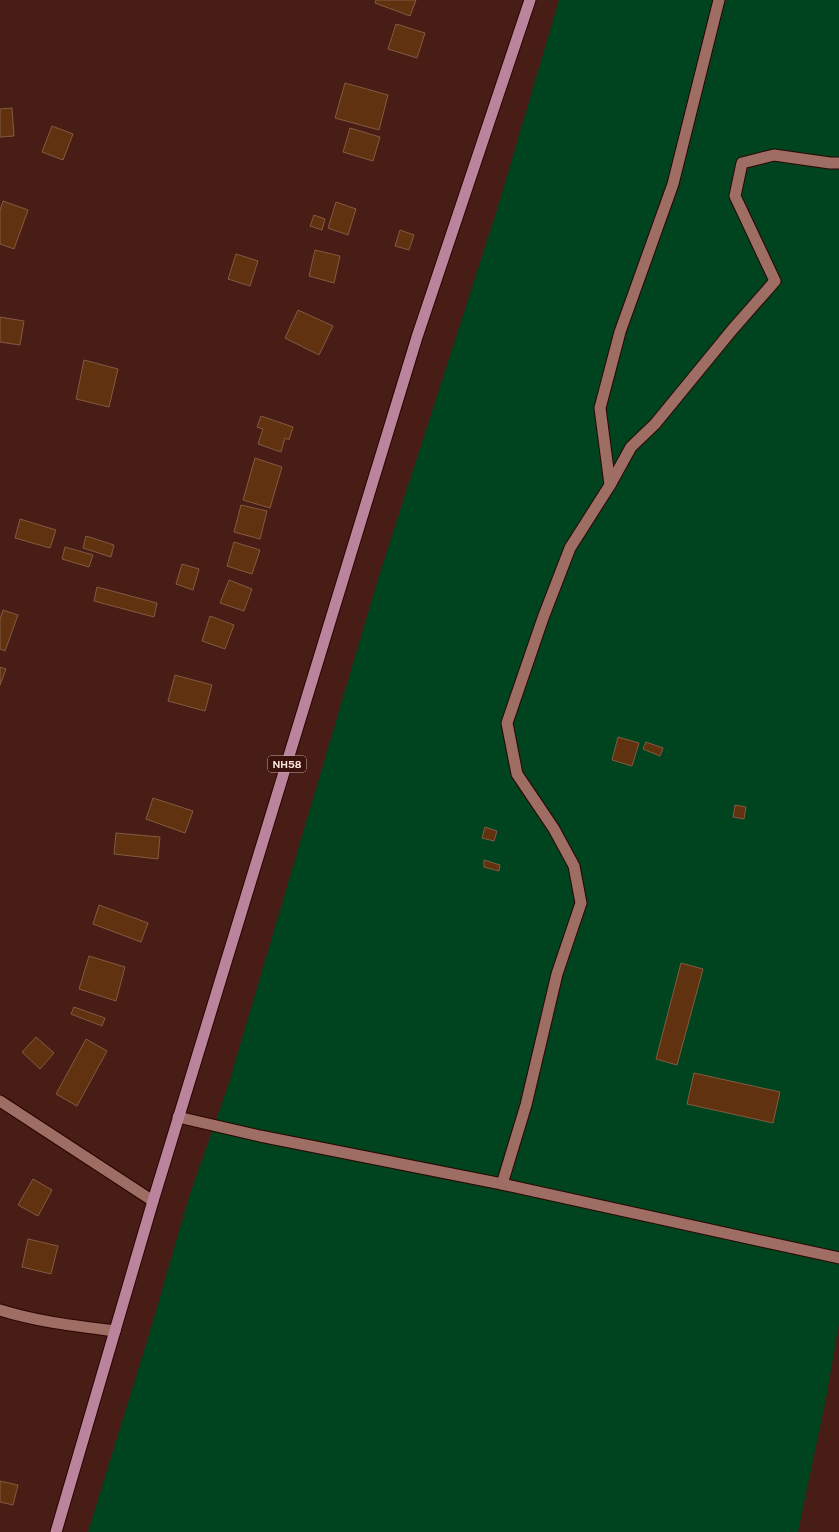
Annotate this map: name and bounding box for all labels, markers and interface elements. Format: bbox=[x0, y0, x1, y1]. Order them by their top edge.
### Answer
road number: NH58 bbox=[268, 756, 306, 772]

